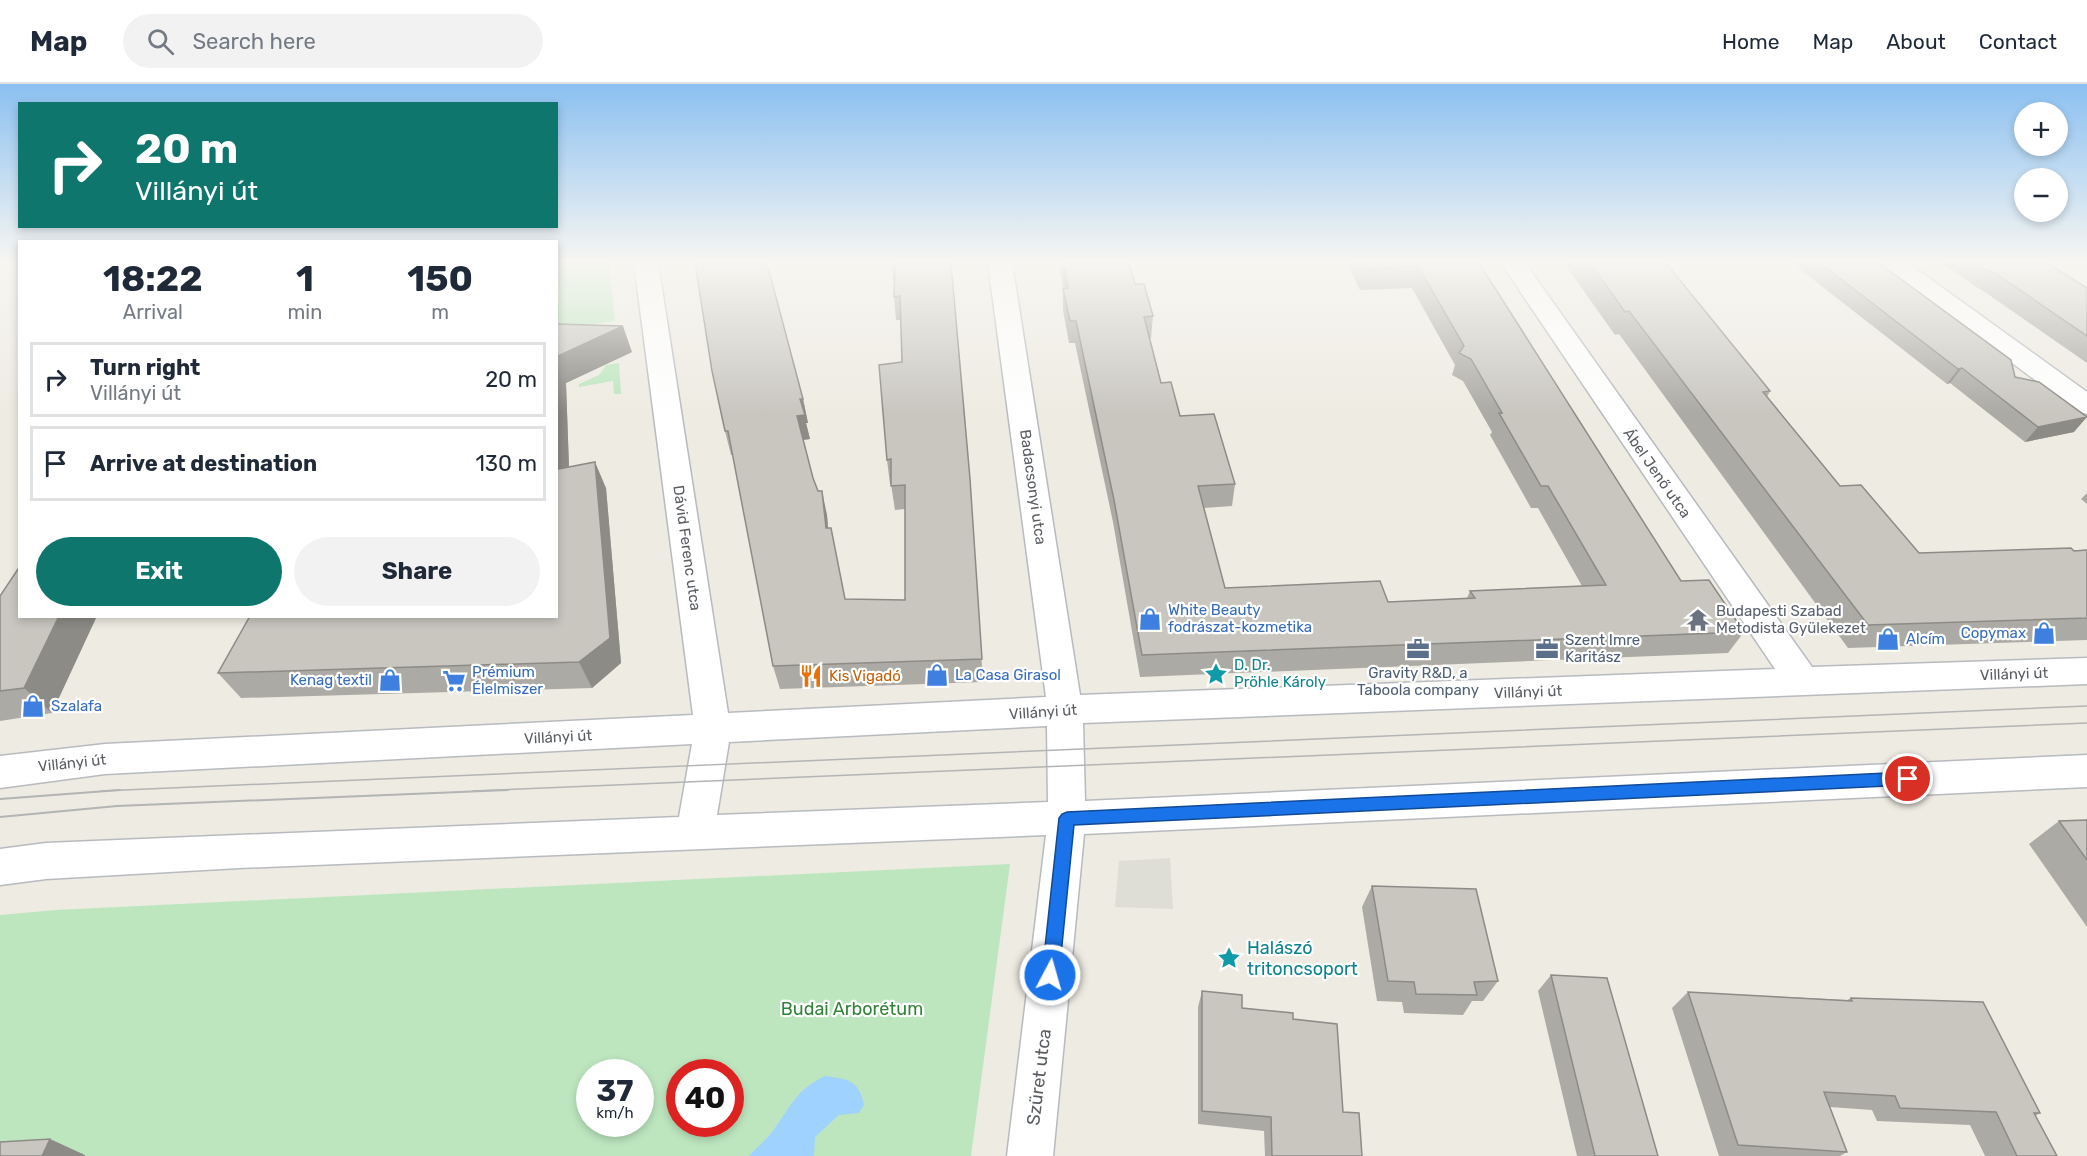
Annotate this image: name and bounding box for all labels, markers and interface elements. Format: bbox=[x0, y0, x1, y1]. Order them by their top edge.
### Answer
search box bbox=[123, 14, 543, 68]
text: Map bbox=[30, 25, 87, 58]
icon: search bbox=[144, 25, 177, 58]
text: Search here bbox=[192, 28, 316, 55]
text: Home bbox=[1722, 29, 1779, 54]
text: Map bbox=[1812, 29, 1853, 54]
text: About bbox=[1886, 29, 1946, 54]
text: Contact bbox=[1979, 29, 2057, 54]
map controls bbox=[2014, 102, 2068, 222]
button: + bbox=[2014, 102, 2068, 156]
text: 20 m bbox=[135, 124, 238, 174]
icon: right bbox=[36, 126, 114, 204]
button: − bbox=[2014, 168, 2068, 222]
text: Villányi út bbox=[135, 175, 258, 207]
text: 18:22 bbox=[103, 257, 203, 300]
text: 1 bbox=[296, 257, 314, 300]
text: 150 bbox=[407, 257, 473, 300]
text: Arrival bbox=[123, 300, 183, 324]
text: min bbox=[288, 300, 322, 324]
text: m bbox=[431, 300, 449, 324]
text: Turn right bbox=[90, 354, 200, 381]
icon: right bbox=[39, 363, 72, 396]
text: 20 m bbox=[485, 366, 537, 393]
text: Villányi út bbox=[90, 381, 181, 405]
street label: Ábel Jenő utca bbox=[1619, 425, 1695, 521]
street label: Badacsonyi utca bbox=[1016, 428, 1050, 546]
icon: arrive bbox=[39, 447, 72, 480]
text: Arrive at destination bbox=[90, 450, 317, 477]
text: 130 m bbox=[475, 450, 537, 477]
street label: Dávid Ferenc utca bbox=[669, 484, 705, 612]
button: Exit bbox=[36, 537, 282, 606]
button: Share bbox=[294, 537, 540, 606]
place label: White Beauty fodrászat-kozmetika bbox=[1168, 601, 1312, 636]
place label: Budapesti Szabad Metodista Gyülekezet bbox=[1716, 602, 1866, 637]
shop icon: White Beauty fodrászat-kozmetika bbox=[1137, 606, 1163, 632]
temple icon: Budapesti Szabad Metodista Gyülekezet bbox=[1685, 607, 1711, 633]
shop icon: Copymax bbox=[2031, 620, 2057, 646]
place label: Copymax bbox=[1961, 624, 2026, 642]
shop icon: Alcím bbox=[1875, 626, 1901, 652]
place label: Alcím bbox=[1906, 630, 1945, 648]
place label: Szent Imre Karitász bbox=[1565, 631, 1640, 666]
office icon: Gravity R&D, a Taboola company bbox=[1405, 636, 1431, 662]
office icon: Szent Imre Karitász bbox=[1534, 636, 1560, 662]
place label: D. Dr. Pröhle Károly bbox=[1234, 656, 1326, 691]
place icon: D. Dr. Pröhle Károly bbox=[1203, 661, 1229, 687]
shop icon: La Casa Girasol bbox=[924, 662, 950, 688]
place label: Prémium Élelmiszer bbox=[472, 663, 543, 698]
restaurant icon: Kis Vigadó bbox=[798, 663, 824, 689]
place label: Gravity R&D, a Taboola company bbox=[1357, 664, 1479, 699]
street label: Villányi út bbox=[1980, 664, 2049, 684]
place label: La Casa Girasol bbox=[955, 666, 1061, 684]
shop icon: Kenag textil bbox=[377, 667, 403, 693]
place label: Kis Vigadó bbox=[829, 667, 901, 685]
supermarket icon: Prémium Élelmiszer bbox=[441, 668, 467, 694]
place label: Kenag textil bbox=[290, 671, 372, 689]
street label: Villányi út bbox=[1494, 682, 1563, 702]
shop icon: Szalafa bbox=[20, 693, 46, 719]
place label: Szalafa bbox=[51, 697, 102, 715]
street label: Villányi út bbox=[1008, 701, 1078, 723]
street label: Villányi út bbox=[523, 726, 593, 748]
street label: Villányi út bbox=[37, 750, 107, 776]
pin bbox=[1882, 753, 1933, 804]
icon: arrive bbox=[1891, 762, 1924, 795]
place label: Halászó tritoncsoport bbox=[1247, 937, 1358, 980]
position arrow bbox=[1018, 943, 1082, 1007]
place icon: Halászó tritoncsoport bbox=[1216, 945, 1242, 971]
park label: Budai Arborétum bbox=[781, 998, 923, 1020]
street label: Szüret utca bbox=[1022, 1027, 1056, 1127]
speed limit sign: 40 bbox=[666, 1059, 744, 1137]
text: 37 bbox=[597, 1073, 633, 1109]
text: km/h bbox=[596, 1104, 634, 1122]

